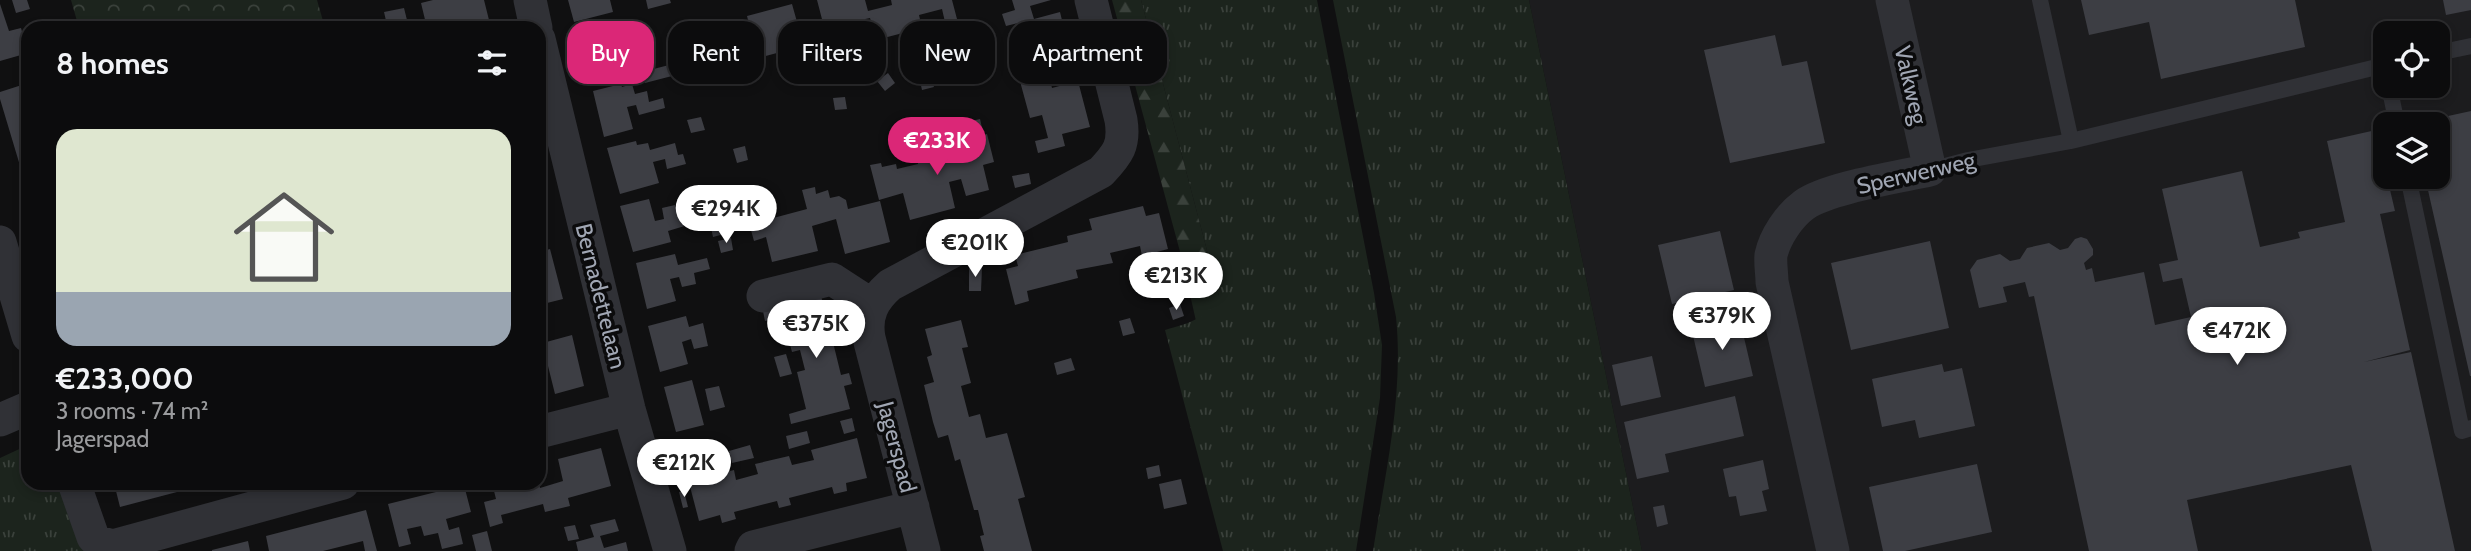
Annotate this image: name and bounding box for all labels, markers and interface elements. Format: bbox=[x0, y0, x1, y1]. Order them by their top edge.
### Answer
chip: Buy bbox=[567, 21, 654, 84]
chip: Rent bbox=[668, 21, 764, 84]
chip: Filters bbox=[778, 21, 886, 84]
chip: New bbox=[900, 21, 995, 84]
chip: Apartment bbox=[1009, 21, 1167, 84]
map controls bbox=[2373, 21, 2450, 189]
button: locate bbox=[2373, 21, 2450, 98]
street label: Valkweg bbox=[1888, 43, 1934, 127]
icon: filters bbox=[473, 44, 511, 82]
text: 8 homes bbox=[56, 45, 169, 82]
button: layers bbox=[2373, 112, 2450, 189]
pin: €233K bbox=[888, 118, 986, 177]
text: €233K bbox=[904, 126, 970, 154]
street label: Sperwerweg bbox=[1854, 146, 1978, 200]
icon: home bbox=[221, 174, 347, 300]
pin: €294K bbox=[677, 186, 775, 245]
text: €294K bbox=[692, 194, 760, 222]
pin: €201K bbox=[926, 219, 1024, 279]
street label: Bernadettelaan bbox=[569, 220, 633, 372]
text: €201K bbox=[942, 228, 1008, 256]
pin: €213K bbox=[1127, 252, 1225, 312]
text: €213K bbox=[1145, 261, 1207, 289]
pin: €379K bbox=[1673, 292, 1771, 352]
pin: €375K bbox=[767, 300, 865, 360]
text: €379K bbox=[1689, 301, 1755, 329]
pin: €472K bbox=[2188, 308, 2286, 367]
text: €375K bbox=[783, 309, 849, 337]
text: €472K bbox=[2203, 316, 2271, 344]
text: €233,000 bbox=[56, 360, 194, 397]
text: 3 rooms · 74 m² bbox=[56, 397, 208, 425]
street label: Jagerspad bbox=[871, 397, 923, 496]
text: Jagerspad bbox=[56, 425, 149, 453]
pin: €212K bbox=[635, 440, 733, 499]
text: €212K bbox=[653, 448, 715, 476]

